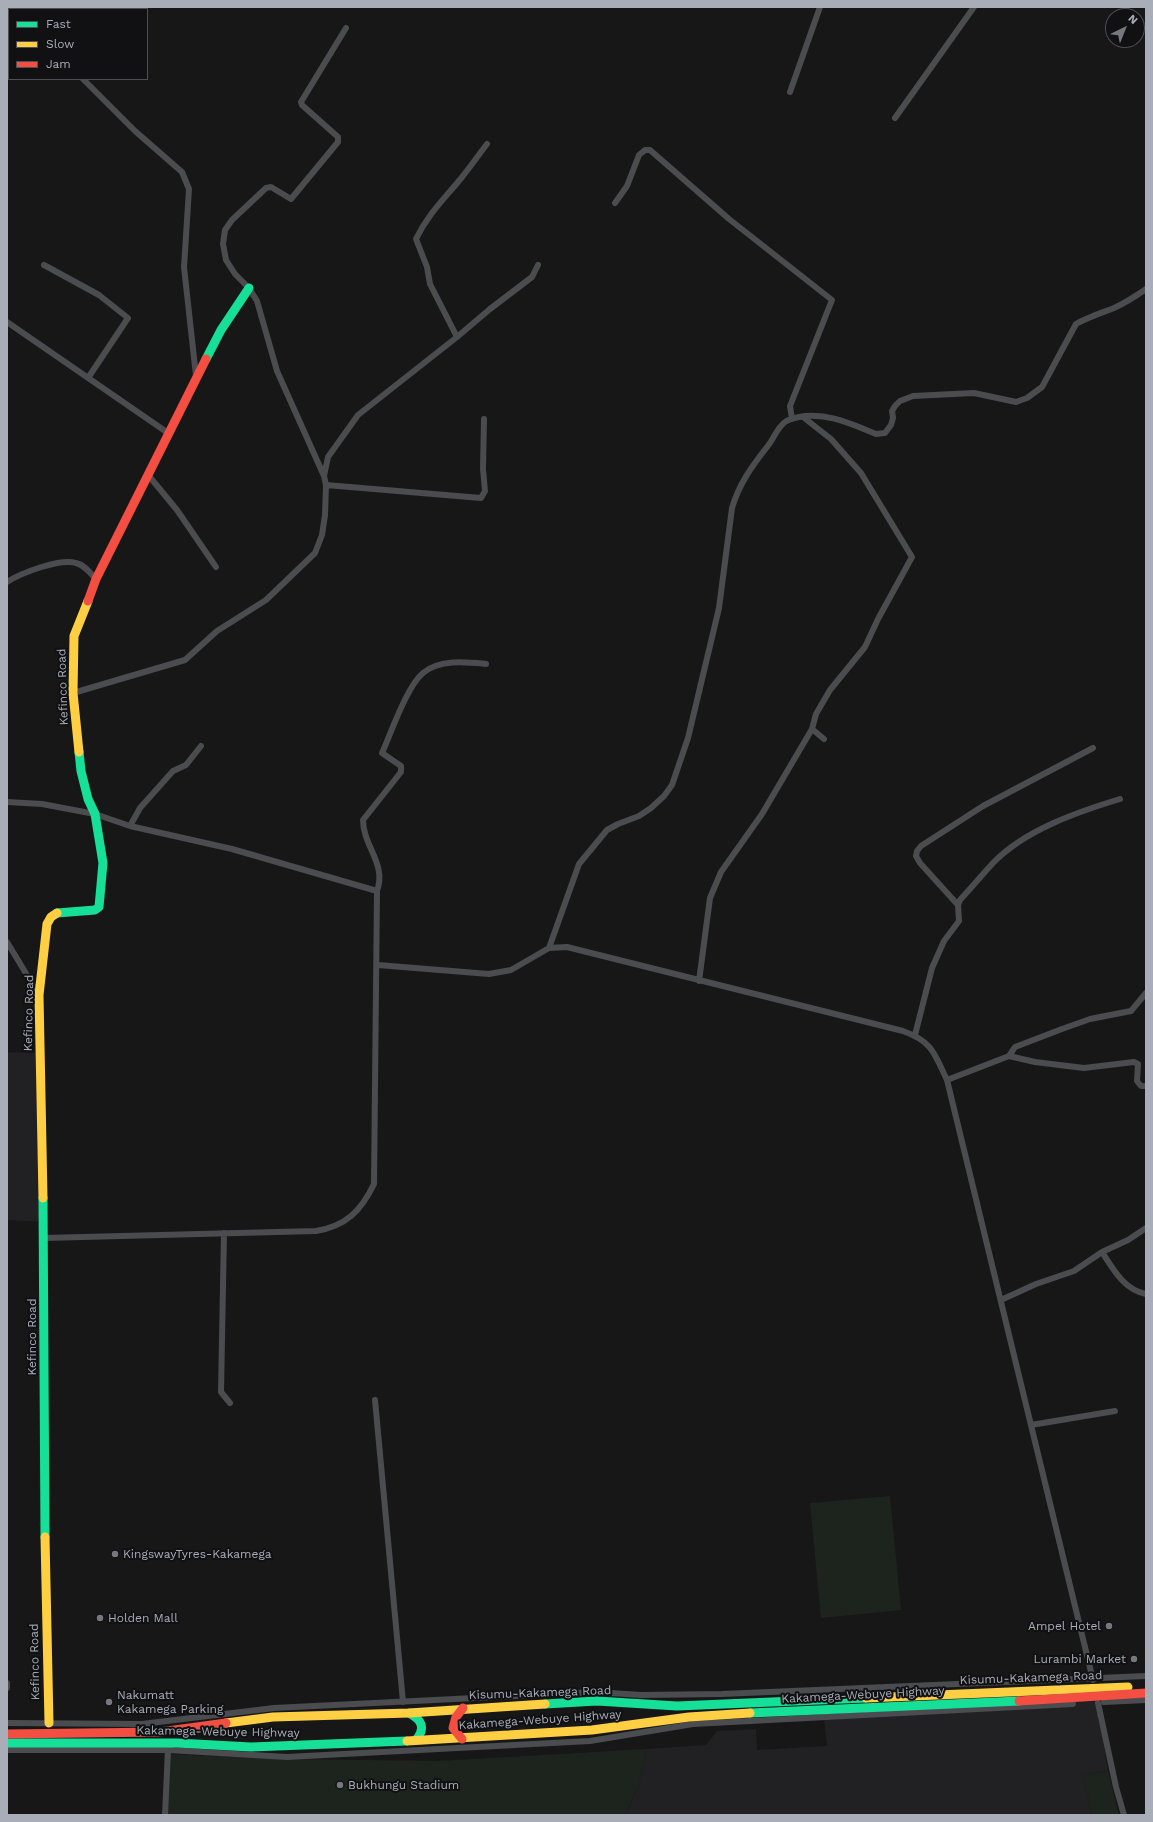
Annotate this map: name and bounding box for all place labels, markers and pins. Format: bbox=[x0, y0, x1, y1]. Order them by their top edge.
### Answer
place label: KingswayTyres-Kakamega bbox=[123, 1547, 272, 1561]
marker: KingswayTyres-Kakamega bbox=[110, 1549, 120, 1559]
place label: Holden Mall bbox=[108, 1611, 178, 1625]
marker: Holden Mall bbox=[95, 1613, 105, 1623]
place label: Ampel Hotel bbox=[1028, 1619, 1101, 1633]
marker: Ampel Hotel bbox=[1104, 1621, 1114, 1631]
place label: Lurambi Market bbox=[1034, 1652, 1126, 1666]
marker: Lurambi Market bbox=[1129, 1654, 1139, 1664]
place label: Nakumatt Kakamega Parking bbox=[117, 1688, 223, 1716]
marker: Nakumatt Kakamega Parking bbox=[104, 1697, 114, 1707]
place label: Bukhungu Stadium bbox=[348, 1778, 459, 1792]
marker: Bukhungu Stadium bbox=[335, 1780, 345, 1790]

